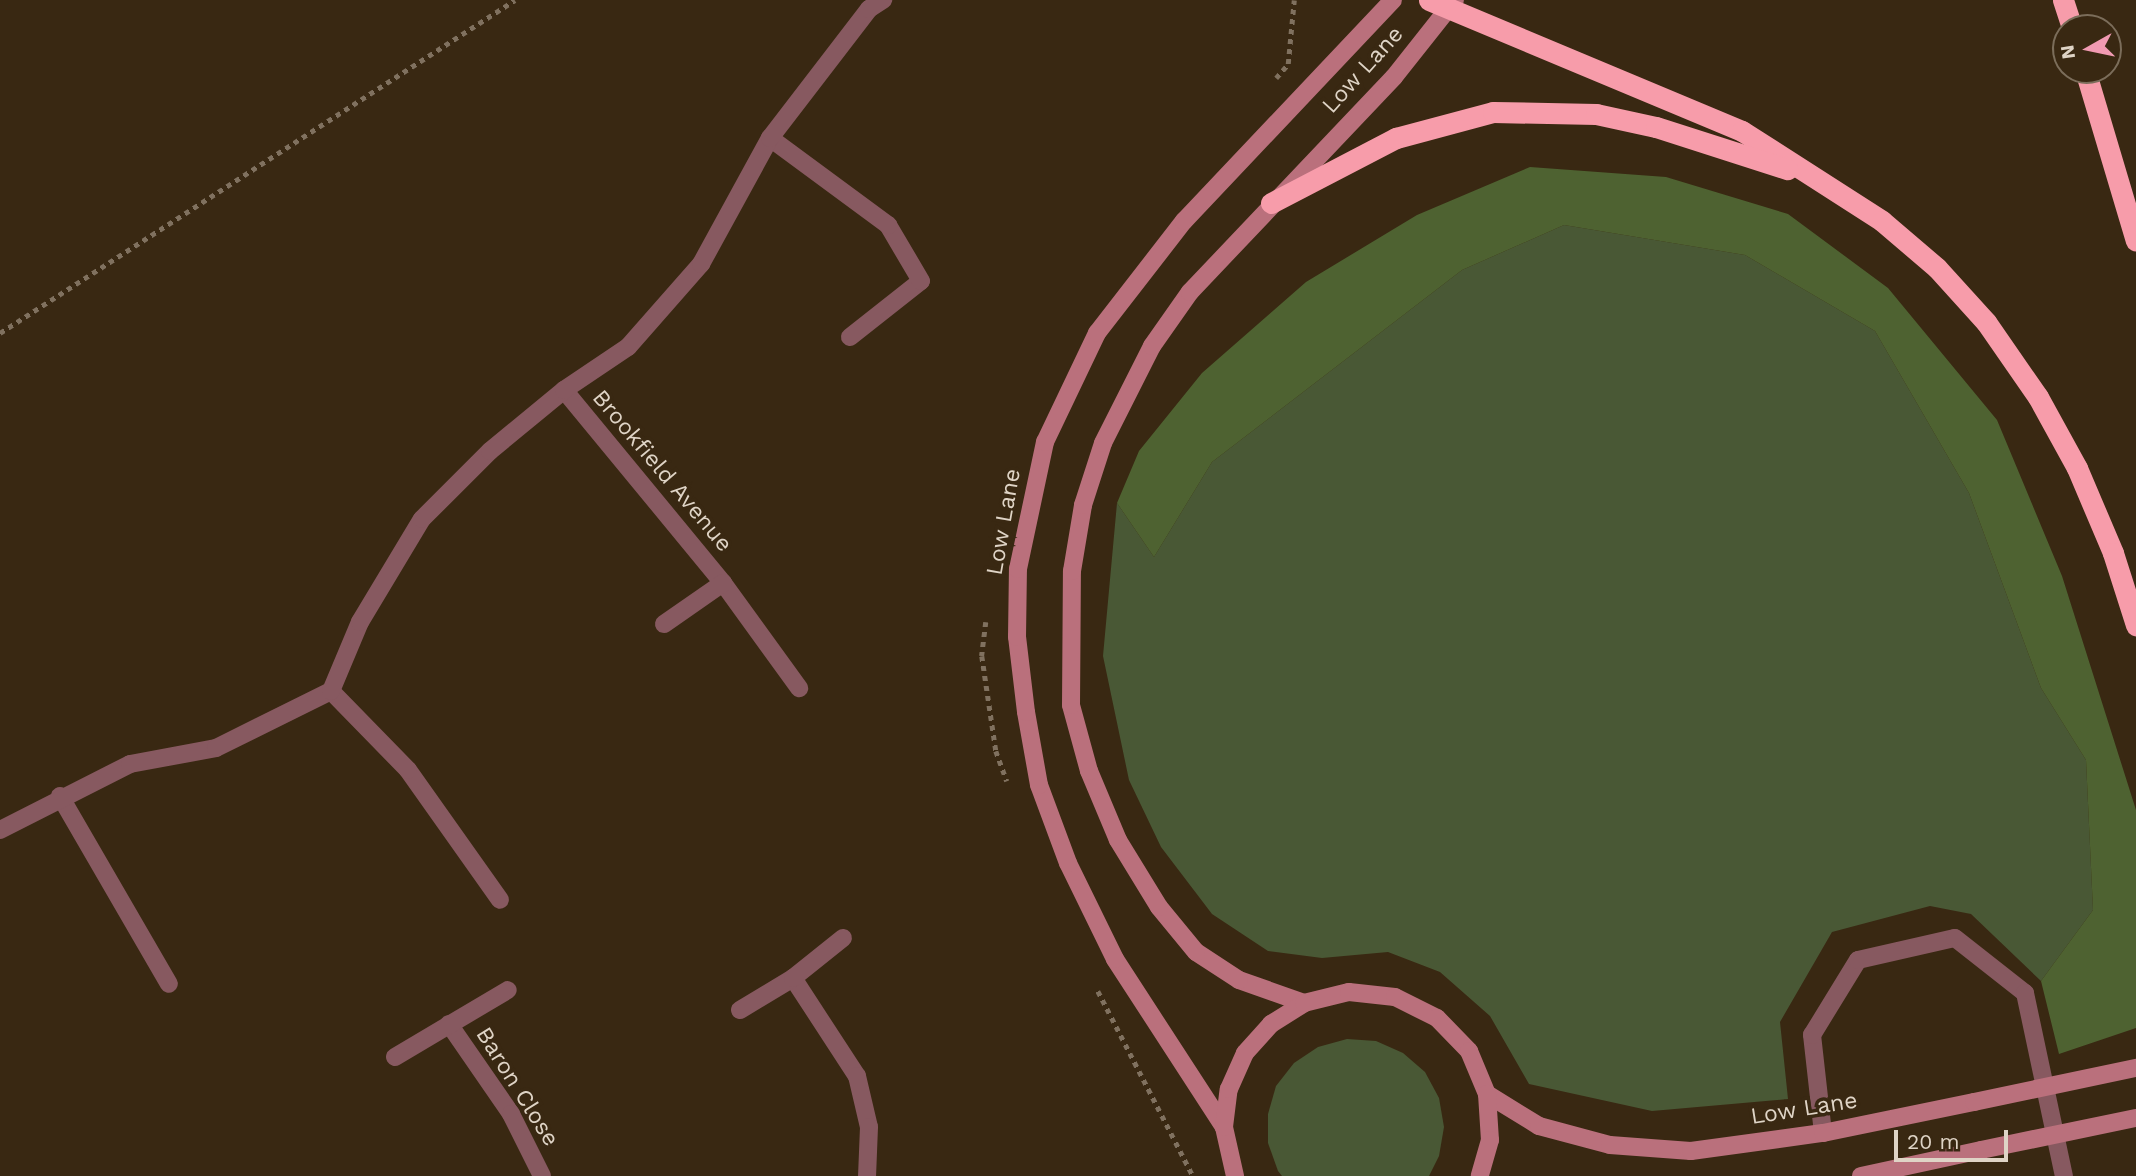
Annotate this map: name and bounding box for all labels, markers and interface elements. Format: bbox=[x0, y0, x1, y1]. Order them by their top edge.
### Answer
north arrow bbox=[2052, 14, 2122, 84]
street label: Low Lane bbox=[1317, 21, 1409, 119]
text: N bbox=[2055, 43, 2080, 61]
street label: Brookfield Avenue bbox=[586, 384, 738, 558]
street label: Low Lane bbox=[981, 466, 1027, 578]
street label: Baron Close bbox=[470, 1022, 564, 1152]
street label: Low Lane bbox=[1748, 1087, 1860, 1131]
scale bar bbox=[1898, 1116, 2012, 1160]
text: 20 m bbox=[1907, 1129, 1959, 1154]

